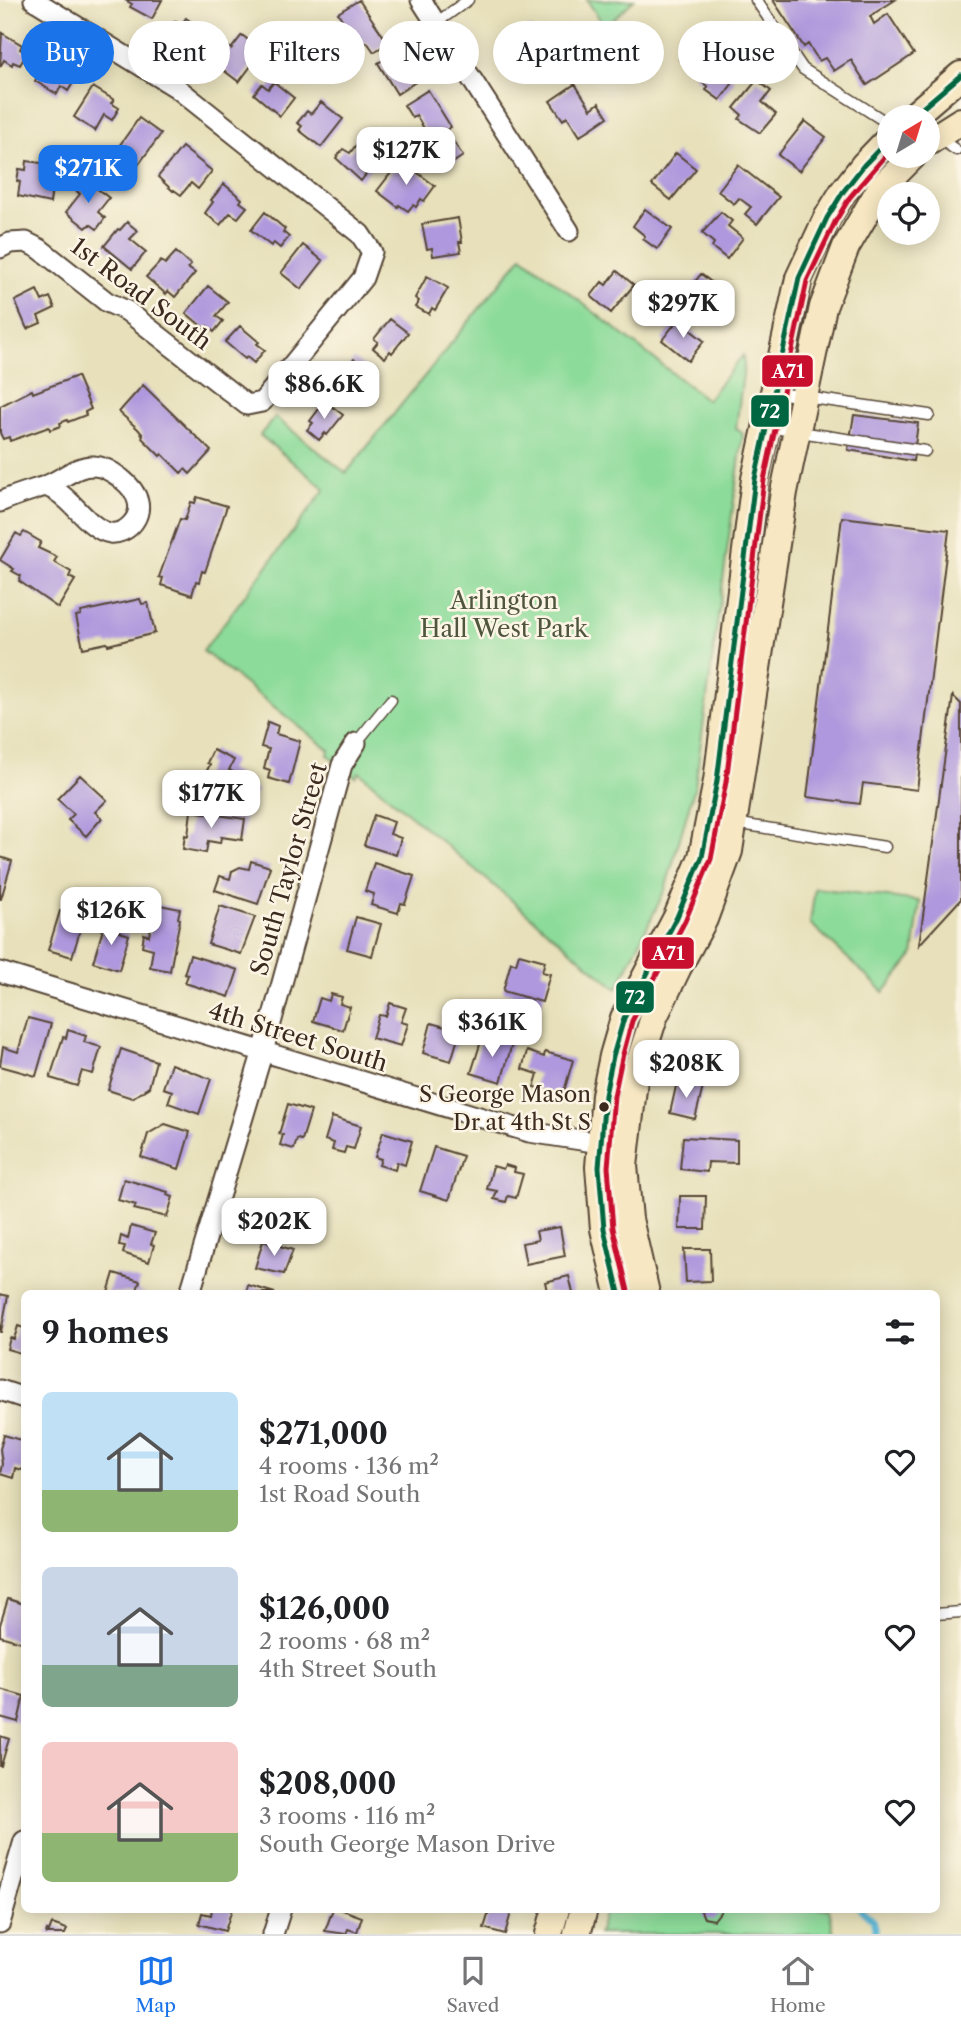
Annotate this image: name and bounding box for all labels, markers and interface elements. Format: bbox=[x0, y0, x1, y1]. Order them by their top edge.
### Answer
chip: Buy bbox=[21, 21, 114, 84]
chip: Rent bbox=[128, 21, 230, 84]
chip: Filters bbox=[244, 21, 365, 84]
chip: New bbox=[379, 21, 479, 84]
chip: Apartment bbox=[493, 21, 664, 84]
chip: House bbox=[678, 21, 799, 84]
north arrow bbox=[877, 105, 940, 168]
map controls bbox=[877, 105, 940, 245]
pin: $127K bbox=[357, 128, 455, 187]
text: $127K bbox=[372, 136, 440, 164]
pin: $271K bbox=[39, 146, 137, 205]
text: $271K bbox=[54, 154, 122, 182]
button: locate bbox=[877, 182, 940, 245]
street label: 1st Road South bbox=[65, 231, 217, 356]
pin: $297K bbox=[634, 280, 732, 340]
text: $297K bbox=[648, 289, 718, 317]
line badge: A71 bbox=[761, 354, 814, 388]
text: A71 bbox=[770, 360, 805, 383]
pin: $86.6K bbox=[267, 362, 381, 421]
text: $86.6K bbox=[284, 370, 364, 398]
line badge: 72 bbox=[750, 394, 790, 428]
text: 72 bbox=[759, 400, 781, 423]
park label: Arlington Hall West Park bbox=[420, 586, 589, 643]
street label: South Taylor Street bbox=[244, 759, 333, 979]
pin: $177K bbox=[162, 770, 260, 830]
text: $177K bbox=[178, 779, 244, 807]
pin: $126K bbox=[62, 888, 160, 947]
text: $126K bbox=[77, 896, 145, 924]
line badge: A71 bbox=[641, 936, 695, 970]
text: A71 bbox=[650, 942, 685, 965]
line badge: 72 bbox=[615, 980, 655, 1014]
text: 72 bbox=[624, 986, 646, 1009]
street label: 4th Street South bbox=[205, 996, 391, 1078]
pin: $361K bbox=[443, 1000, 541, 1059]
text: $361K bbox=[458, 1008, 526, 1036]
pin: $208K bbox=[637, 1040, 735, 1100]
text: $208K bbox=[649, 1049, 723, 1077]
place label: S George Mason Dr at 4th St S bbox=[419, 1081, 591, 1136]
marker: S George Mason Dr at 4th St S bbox=[597, 1100, 611, 1114]
pin: $202K bbox=[225, 1198, 323, 1258]
text: $202K bbox=[237, 1207, 311, 1235]
icon: filters bbox=[881, 1313, 919, 1351]
text: 9 homes bbox=[42, 1314, 169, 1351]
text: $271,000 bbox=[259, 1415, 388, 1452]
icon: home bbox=[98, 1420, 182, 1504]
icon: heart bbox=[881, 1443, 919, 1481]
text: 4 rooms · 136 m² bbox=[259, 1452, 439, 1480]
text: 1st Road South bbox=[259, 1480, 420, 1508]
text: $126,000 bbox=[259, 1590, 390, 1627]
icon: home bbox=[98, 1595, 182, 1679]
icon: heart bbox=[881, 1618, 919, 1656]
text: 2 rooms · 68 m² bbox=[259, 1627, 430, 1655]
text: 4th Street South bbox=[259, 1655, 437, 1683]
text: $208,000 bbox=[259, 1765, 396, 1802]
icon: home bbox=[98, 1770, 182, 1854]
icon: heart bbox=[881, 1793, 919, 1831]
text: 3 rooms · 116 m² bbox=[259, 1802, 435, 1830]
text: South George Mason Drive bbox=[259, 1830, 555, 1858]
tab: Map bbox=[135, 1952, 176, 2017]
tab: Saved bbox=[447, 1952, 499, 2017]
tab: Home bbox=[770, 1952, 826, 2017]

